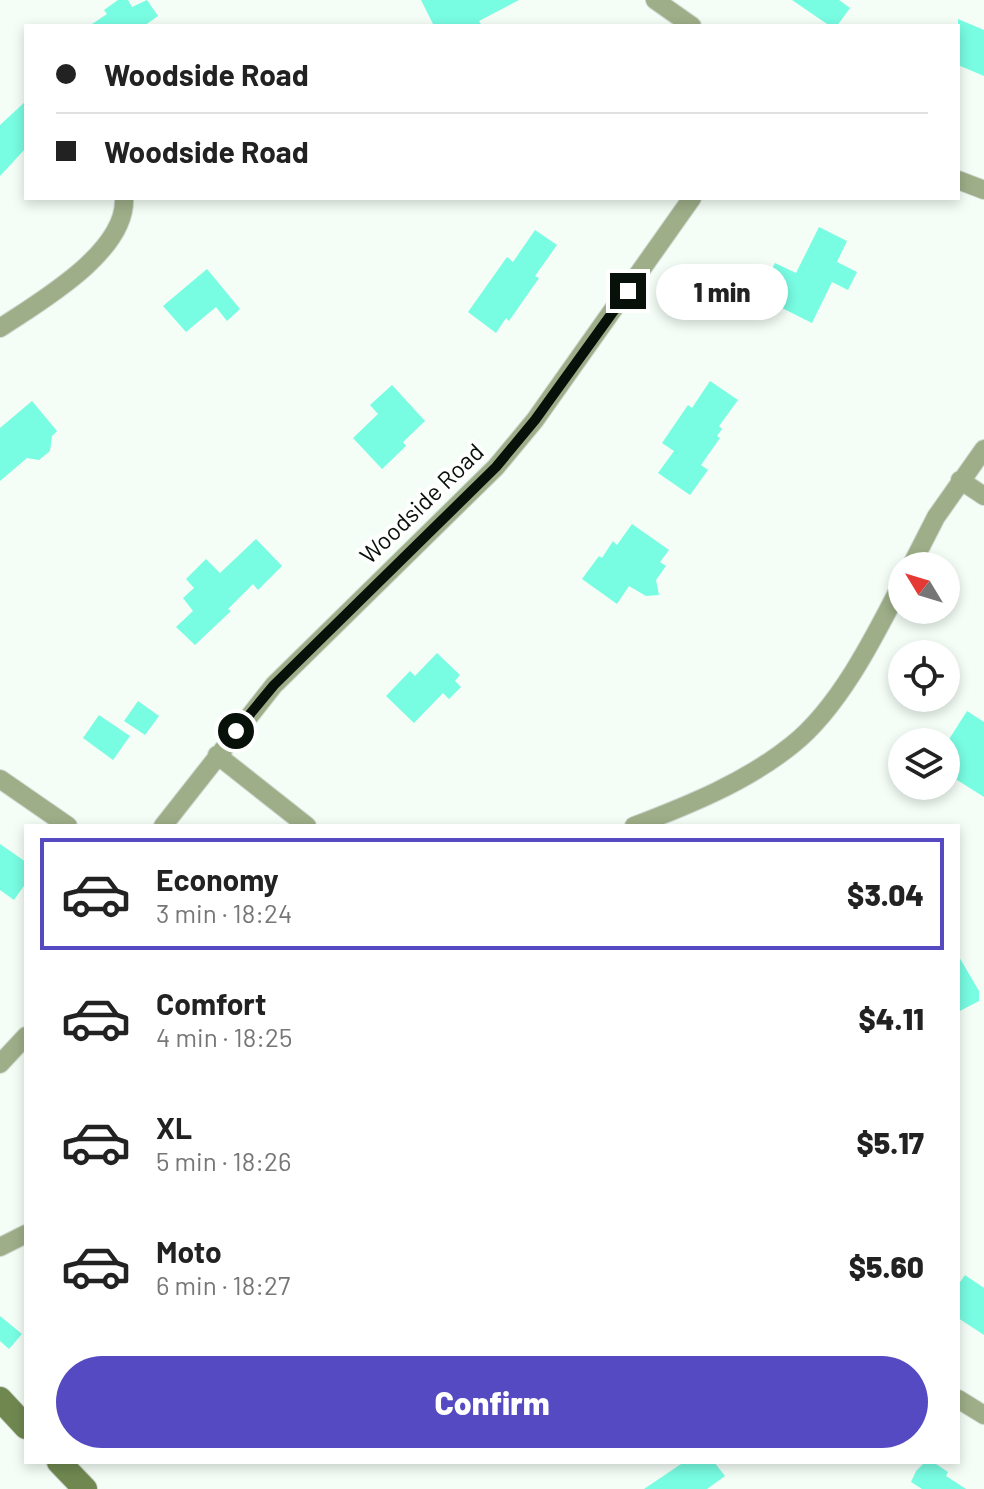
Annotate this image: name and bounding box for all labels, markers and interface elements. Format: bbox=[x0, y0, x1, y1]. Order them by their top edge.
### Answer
text: Woodside Road bbox=[104, 56, 309, 92]
text: Woodside Road bbox=[104, 133, 309, 169]
callout: 1 min bbox=[656, 263, 788, 319]
route end bbox=[610, 273, 646, 309]
text: 1 min bbox=[693, 276, 751, 307]
street label: Woodside Road bbox=[353, 437, 489, 569]
north arrow bbox=[888, 552, 960, 624]
map controls bbox=[888, 552, 960, 800]
button: locate bbox=[888, 640, 960, 712]
route start bbox=[218, 713, 254, 749]
button: layers bbox=[888, 728, 960, 800]
icon: car bbox=[60, 858, 132, 930]
text: Economy bbox=[156, 861, 279, 897]
text: $3.04 bbox=[847, 876, 924, 912]
text: 3 min · 18:24 bbox=[156, 897, 292, 928]
icon: car bbox=[60, 982, 132, 1054]
text: Comfort bbox=[156, 985, 266, 1021]
text: $4.11 bbox=[858, 1000, 924, 1036]
text: 4 min · 18:25 bbox=[156, 1021, 292, 1052]
icon: car bbox=[60, 1106, 132, 1178]
text: XL bbox=[156, 1109, 192, 1145]
text: $5.17 bbox=[857, 1124, 924, 1160]
text: 5 min · 18:26 bbox=[156, 1145, 291, 1176]
icon: car bbox=[60, 1230, 132, 1302]
text: Moto bbox=[156, 1233, 222, 1269]
text: $5.60 bbox=[849, 1248, 924, 1284]
text: 6 min · 18:27 bbox=[156, 1269, 290, 1300]
button: Confirm bbox=[56, 1356, 928, 1448]

